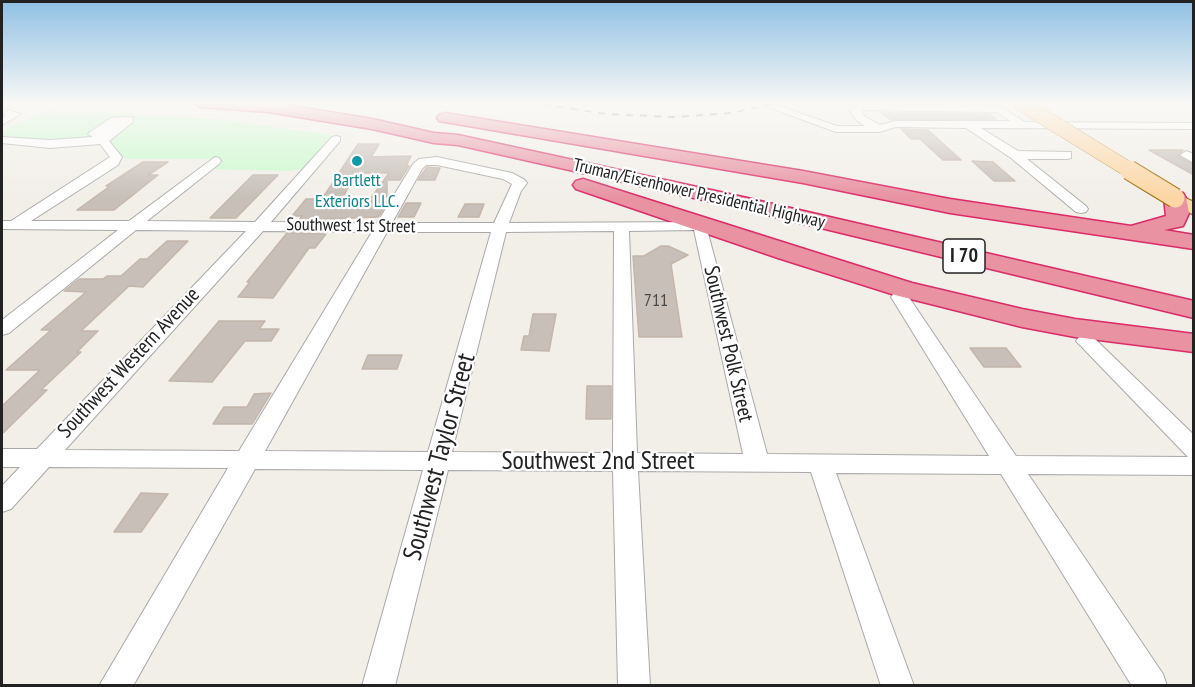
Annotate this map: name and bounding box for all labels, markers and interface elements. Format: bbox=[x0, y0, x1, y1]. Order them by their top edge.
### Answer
marker: Bartlett Exteriors LLC. bbox=[350, 154, 364, 168]
street label: Truman/Eisenhower Presidential Highway bbox=[571, 154, 827, 234]
place label: Bartlett Exteriors LLC. bbox=[315, 170, 399, 213]
street label: Southwest 1st Street bbox=[286, 214, 416, 238]
road number: I 70 bbox=[943, 239, 985, 273]
street label: Southwest Polk Street bbox=[698, 264, 758, 424]
street label: Southwest Western Avenue bbox=[53, 283, 205, 443]
house number: 711 bbox=[644, 290, 668, 312]
street label: Southwest Taylor Street bbox=[397, 350, 483, 564]
street label: Southwest 2nd Street bbox=[501, 446, 695, 478]

